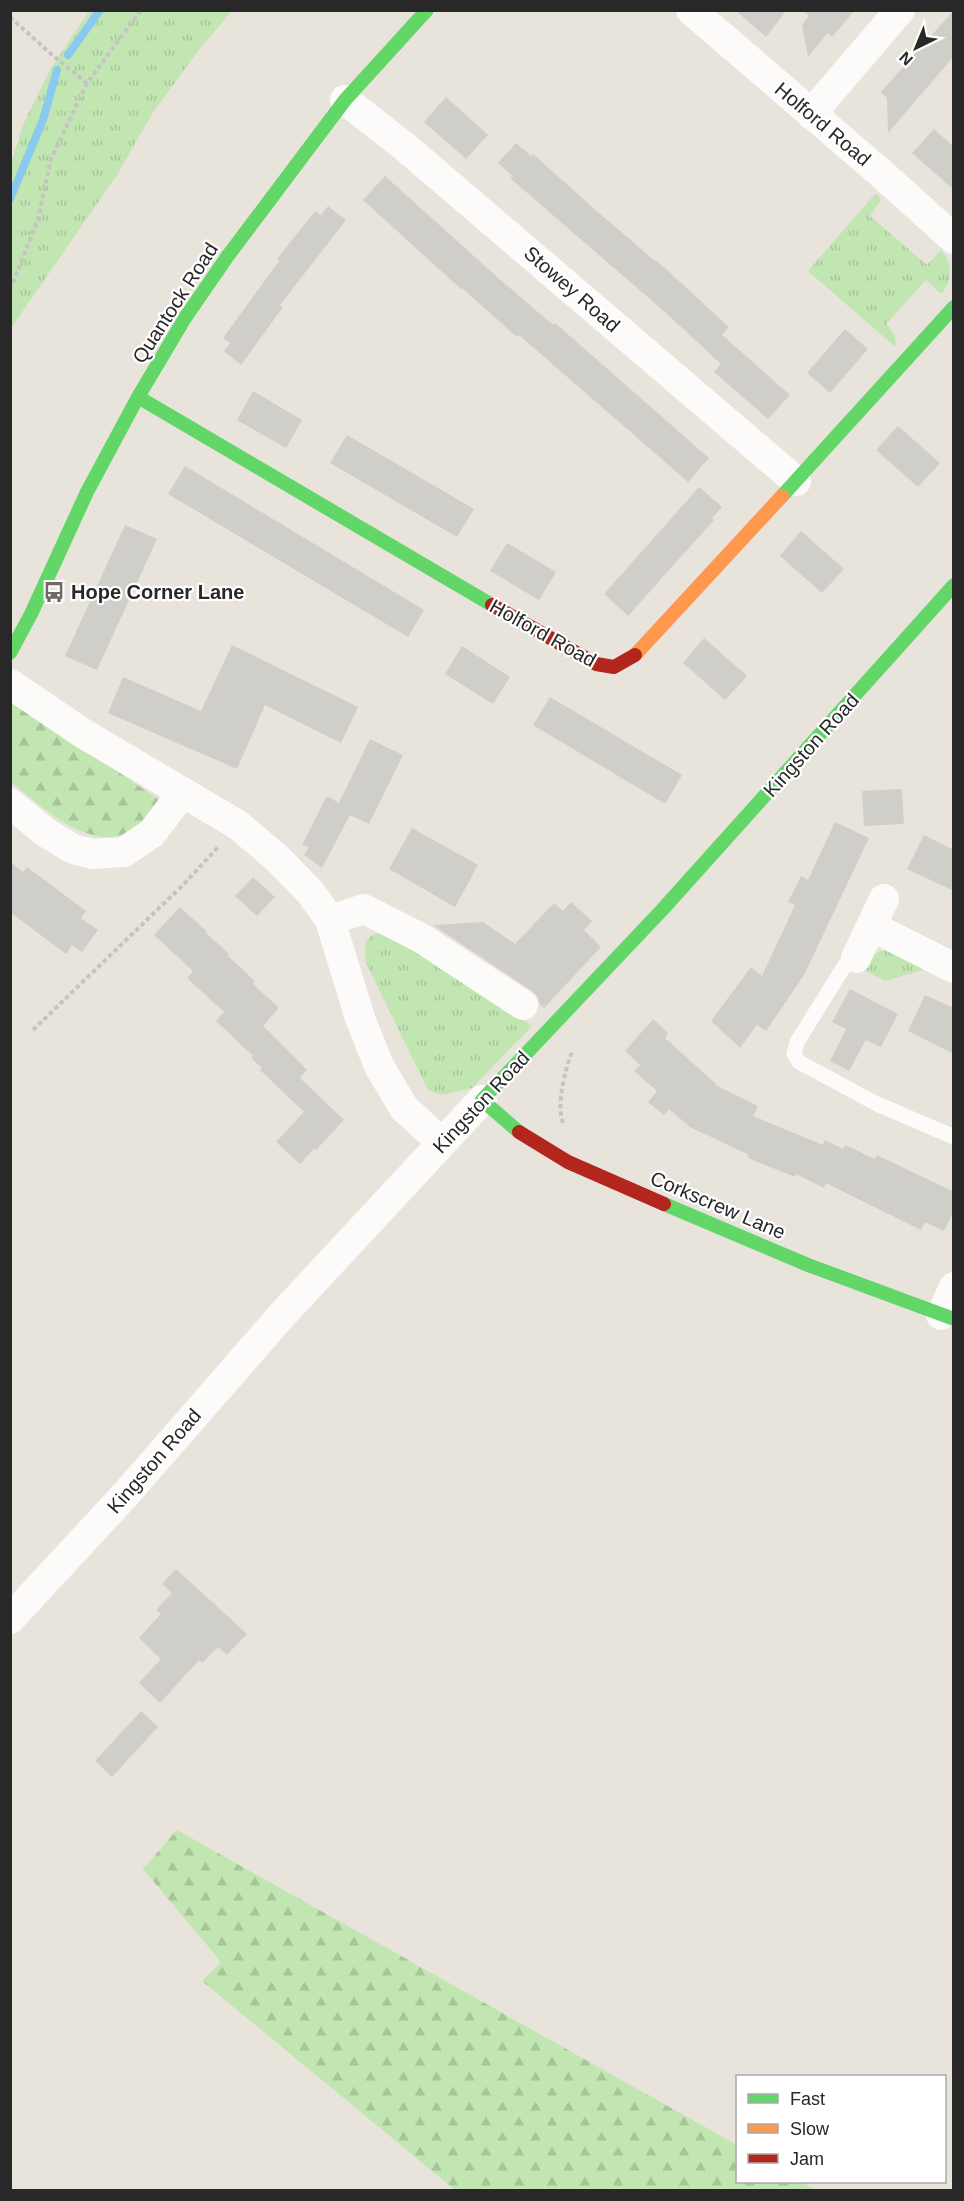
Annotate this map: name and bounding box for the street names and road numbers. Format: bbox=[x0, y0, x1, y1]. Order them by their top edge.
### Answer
street label: Holford Road bbox=[771, 78, 875, 170]
street label: Quantock Road bbox=[128, 239, 222, 367]
street label: Stowey Road bbox=[520, 242, 624, 336]
street label: Holford Road bbox=[486, 595, 600, 671]
street label: Kingston Road bbox=[759, 689, 863, 801]
street label: Kingston Road bbox=[428, 1047, 534, 1157]
street label: Corkscrew Lane bbox=[647, 1167, 789, 1243]
street label: Kingston Road bbox=[103, 1404, 205, 1518]

